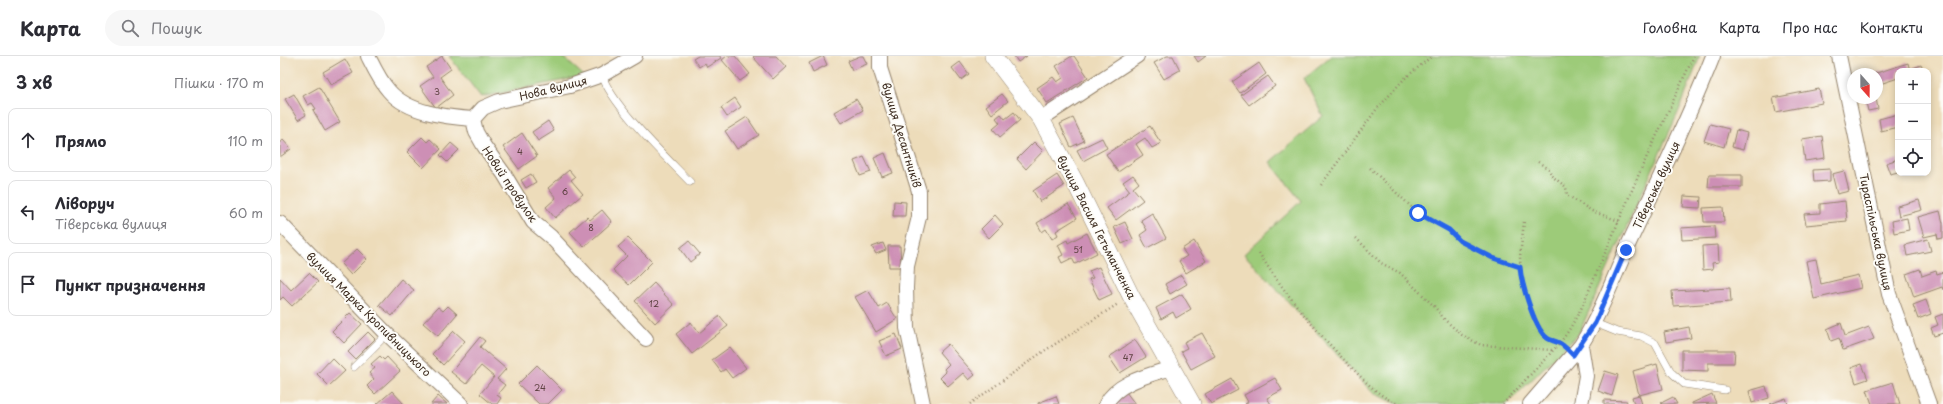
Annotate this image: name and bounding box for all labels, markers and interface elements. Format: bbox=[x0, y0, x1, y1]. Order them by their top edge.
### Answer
search box bbox=[105, 10, 385, 46]
text: Карта bbox=[20, 14, 81, 42]
text: Пошук bbox=[151, 16, 202, 39]
icon: search bbox=[119, 17, 141, 39]
text: Головна bbox=[1643, 17, 1697, 38]
text: Карта bbox=[1719, 17, 1760, 38]
text: Про нас bbox=[1782, 17, 1838, 38]
text: Контакти bbox=[1860, 17, 1923, 38]
north arrow bbox=[1847, 68, 1883, 104]
map controls bbox=[1895, 68, 1931, 176]
button: + bbox=[1895, 68, 1931, 104]
text: 3 хв bbox=[16, 69, 52, 95]
street label: Нова вулиця bbox=[517, 71, 589, 105]
text: Пішки · 170 m bbox=[174, 73, 264, 92]
street label: вулиця Десантників bbox=[878, 80, 926, 190]
house number: 3 bbox=[434, 84, 440, 98]
button: − bbox=[1895, 104, 1931, 140]
icon: ahead bbox=[17, 129, 39, 151]
text: Прямо bbox=[55, 129, 106, 152]
text: 110 m bbox=[228, 131, 263, 150]
street label: Тіверська вулиця bbox=[1628, 138, 1684, 232]
button: locate bbox=[1895, 140, 1931, 176]
street label: Новий провулок bbox=[478, 143, 542, 226]
house number: 4 bbox=[517, 144, 523, 158]
street label: вулиця Василя Гетьманченка bbox=[1053, 152, 1141, 302]
street label: Тираспільська вулиця bbox=[1855, 172, 1897, 292]
house number: 6 bbox=[562, 184, 568, 198]
text: Ліворуч bbox=[55, 191, 115, 214]
icon: left bbox=[17, 201, 39, 223]
text: 60 m bbox=[229, 203, 263, 222]
route start bbox=[1409, 204, 1427, 222]
text: Тіверська вулиця bbox=[55, 214, 167, 233]
house number: 8 bbox=[588, 220, 594, 234]
route end bbox=[1617, 241, 1635, 259]
house number: 51 bbox=[1073, 242, 1083, 256]
street label: вулиця Марка Кропивницького bbox=[303, 248, 435, 380]
icon: arrive bbox=[17, 273, 39, 295]
text: Пункт призначення bbox=[55, 273, 206, 296]
house number: 12 bbox=[649, 296, 659, 310]
house number: 47 bbox=[1123, 350, 1133, 364]
house number: 24 bbox=[534, 380, 546, 394]

